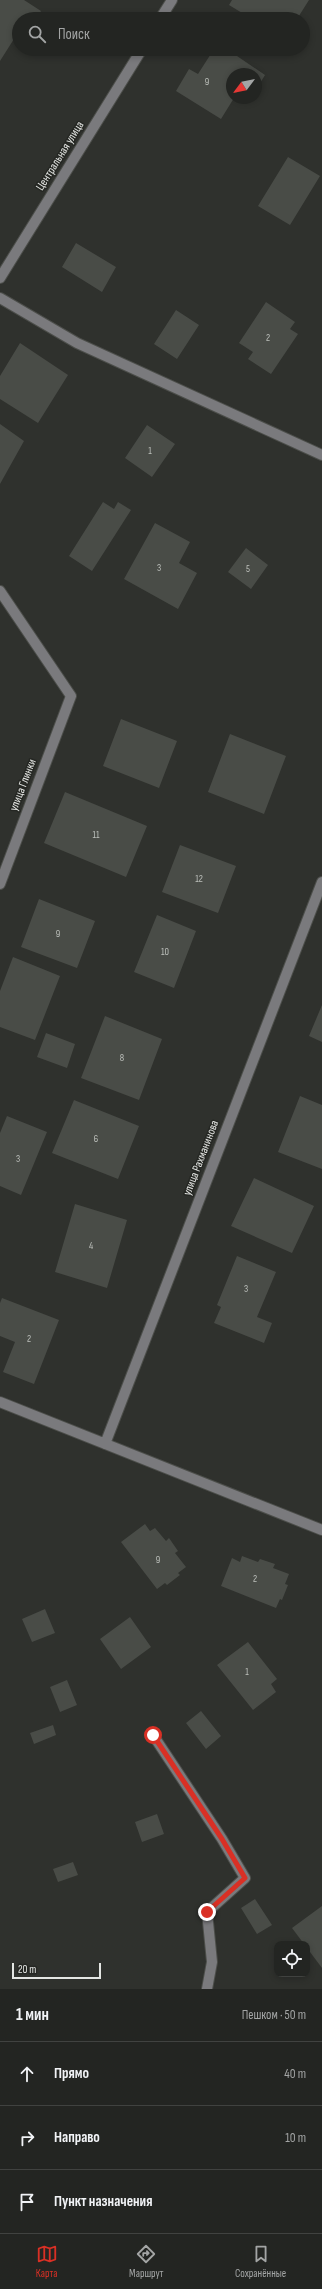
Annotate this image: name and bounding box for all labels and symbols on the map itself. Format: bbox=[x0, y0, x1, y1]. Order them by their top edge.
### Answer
north arrow bbox=[226, 68, 262, 104]
house number: 9 bbox=[205, 76, 209, 88]
street label: Центральная улица bbox=[33, 118, 87, 193]
house number: 2 bbox=[266, 332, 270, 344]
house number: 1 bbox=[148, 445, 152, 457]
house number: 3 bbox=[157, 562, 161, 574]
house number: 5 bbox=[246, 563, 250, 575]
street label: улица Глинки bbox=[6, 757, 40, 813]
house number: 11 bbox=[93, 829, 100, 841]
house number: 12 bbox=[195, 873, 203, 885]
house number: 9 bbox=[56, 928, 60, 940]
house number: 10 bbox=[161, 946, 169, 958]
house number: 8 bbox=[120, 1052, 124, 1064]
street label: улица Рахманинова bbox=[180, 1118, 222, 1198]
house number: 6 bbox=[94, 1133, 98, 1145]
house number: 3 bbox=[16, 1153, 20, 1165]
house number: 4 bbox=[89, 1240, 93, 1252]
house number: 3 bbox=[244, 1283, 248, 1295]
house number: 2 bbox=[27, 1333, 31, 1345]
house number: 9 bbox=[156, 1554, 160, 1566]
house number: 2 bbox=[253, 1573, 257, 1585]
house number: 1 bbox=[245, 1666, 249, 1678]
route start bbox=[144, 1726, 162, 1744]
route end bbox=[198, 1903, 216, 1921]
scale bar bbox=[12, 1961, 101, 1980]

